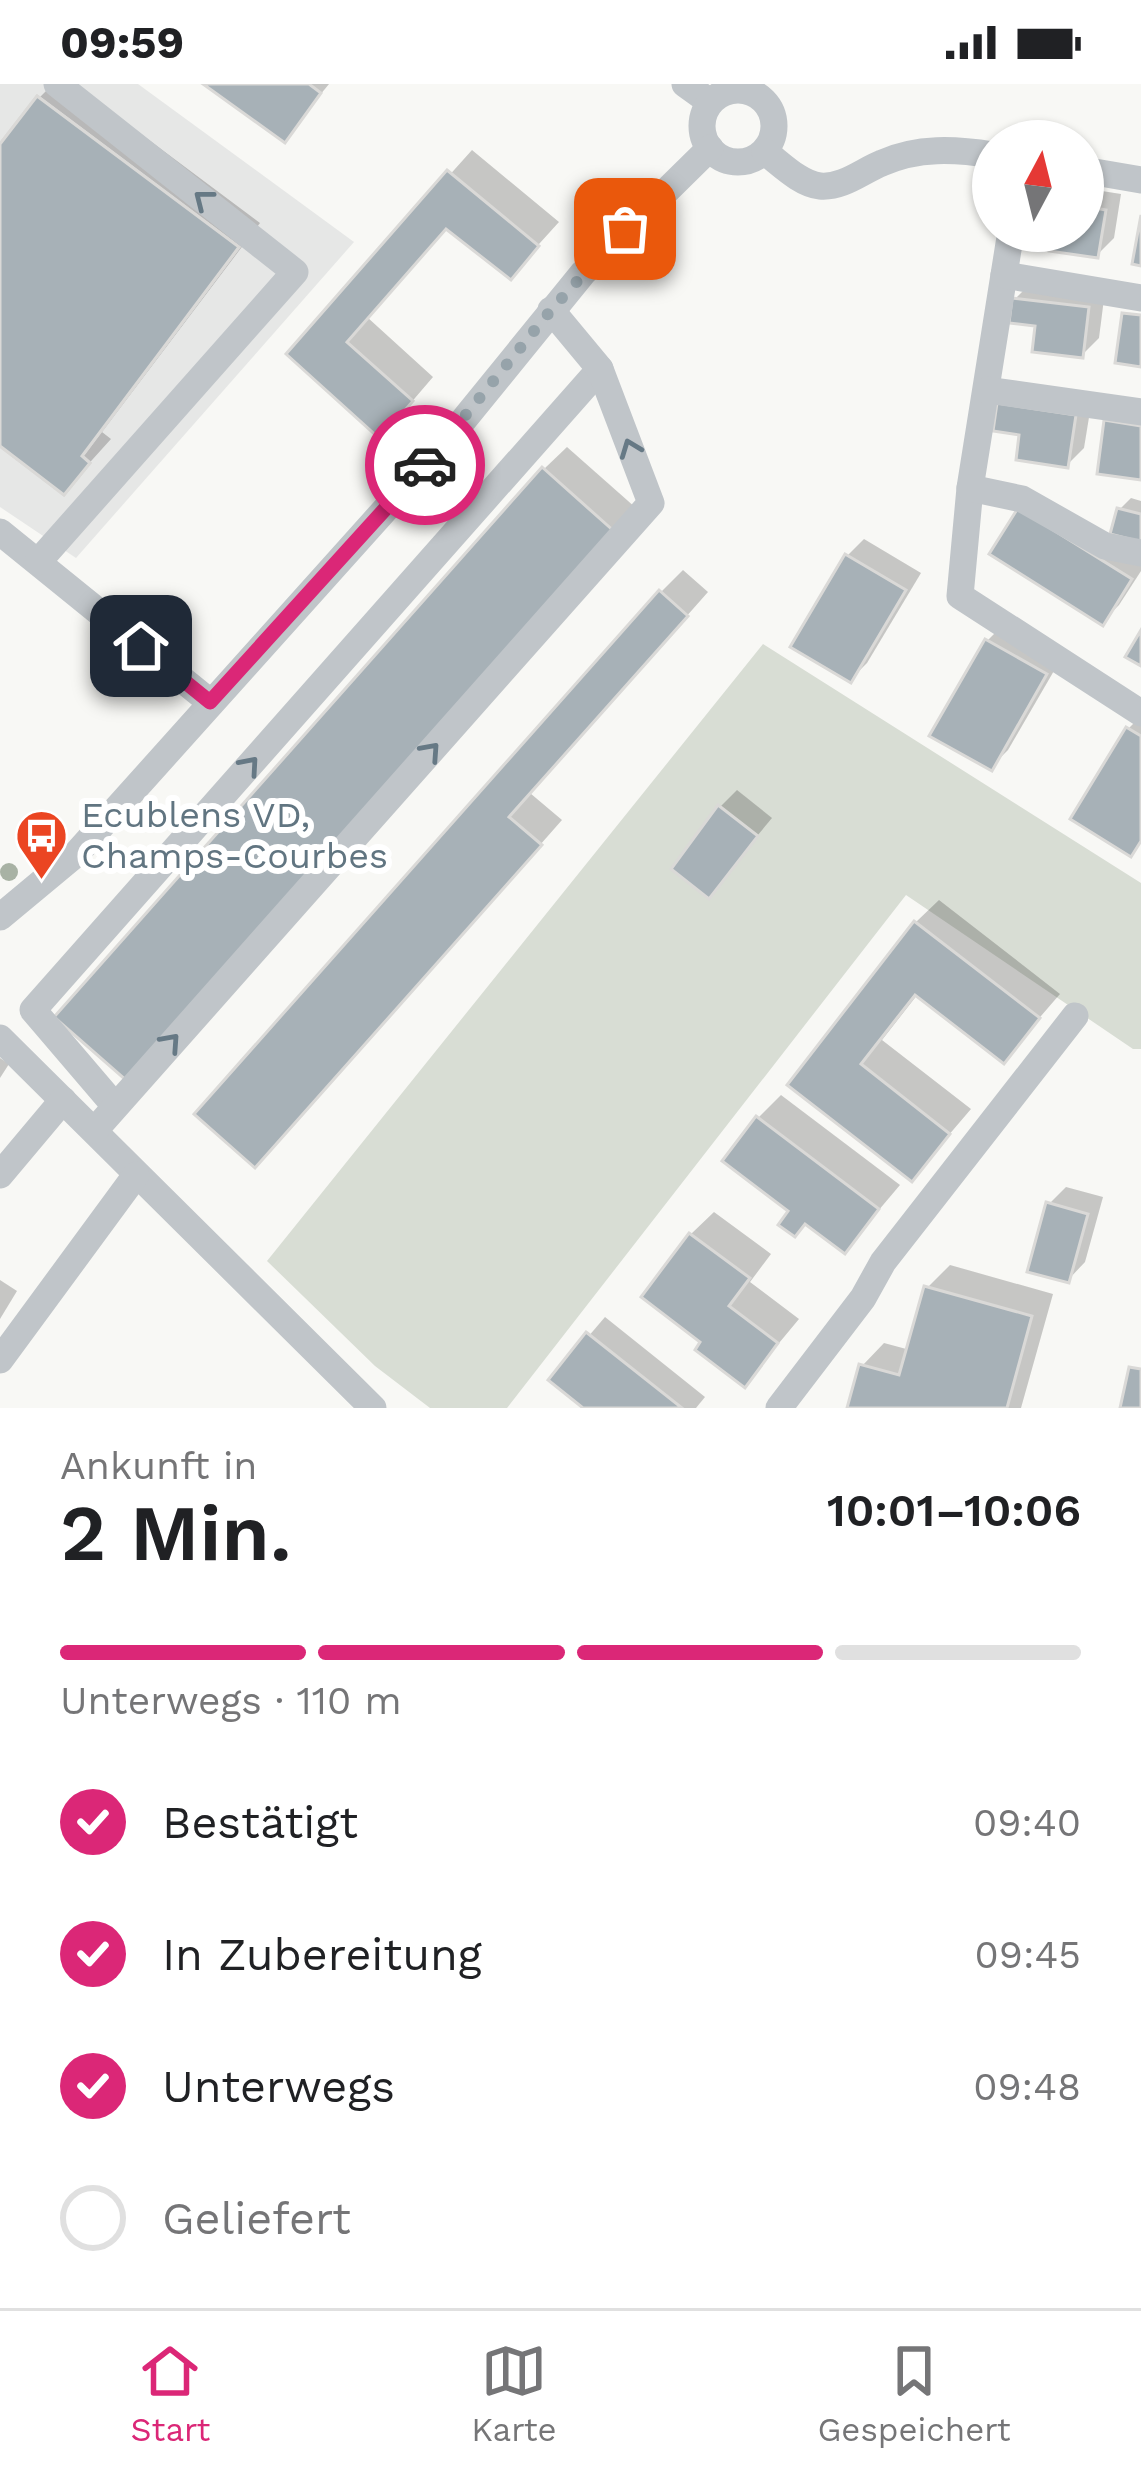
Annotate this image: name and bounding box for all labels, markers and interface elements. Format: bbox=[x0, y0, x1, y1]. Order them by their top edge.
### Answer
text: 09:59 bbox=[60, 16, 184, 69]
north arrow bbox=[972, 120, 1104, 252]
map controls bbox=[972, 120, 1104, 252]
pin bbox=[574, 178, 676, 280]
one-way arrow bbox=[195, 192, 217, 213]
icon: bag bbox=[592, 196, 658, 262]
courier bbox=[365, 405, 485, 525]
icon: car bbox=[392, 432, 458, 498]
one-way arrow bbox=[620, 439, 645, 460]
pin bbox=[90, 595, 192, 697]
icon: home bbox=[108, 613, 174, 679]
one-way arrow bbox=[416, 742, 438, 764]
one-way arrow bbox=[236, 757, 257, 779]
place label: Ecublens VD, Champs-Courbes bbox=[81, 794, 388, 877]
bus stop icon: Ecublens VD, Champs-Courbes bbox=[14, 808, 70, 882]
one-way arrow bbox=[157, 1034, 178, 1056]
text: Ankunft in bbox=[60, 1443, 257, 1488]
text: 10:01–10:06 bbox=[827, 1484, 1081, 1537]
text: 2 Min. bbox=[60, 1487, 292, 1579]
text: Unterwegs · 110 m bbox=[60, 1678, 402, 1723]
icon: check bbox=[60, 1789, 126, 1855]
text: Bestätigt bbox=[162, 1796, 358, 1849]
text: 09:40 bbox=[973, 1800, 1081, 1845]
icon: check bbox=[60, 1921, 126, 1987]
text: In Zubereitung bbox=[162, 1928, 482, 1981]
text: 09:45 bbox=[975, 1932, 1081, 1977]
icon: check bbox=[60, 2053, 126, 2119]
text: Unterwegs bbox=[162, 2060, 395, 2113]
text: 09:48 bbox=[973, 2064, 1081, 2109]
text: Geliefert bbox=[162, 2192, 351, 2245]
tab: Start bbox=[130, 2338, 210, 2449]
tab: Karte bbox=[471, 2338, 557, 2449]
tab: Gespeichert bbox=[817, 2338, 1011, 2449]

